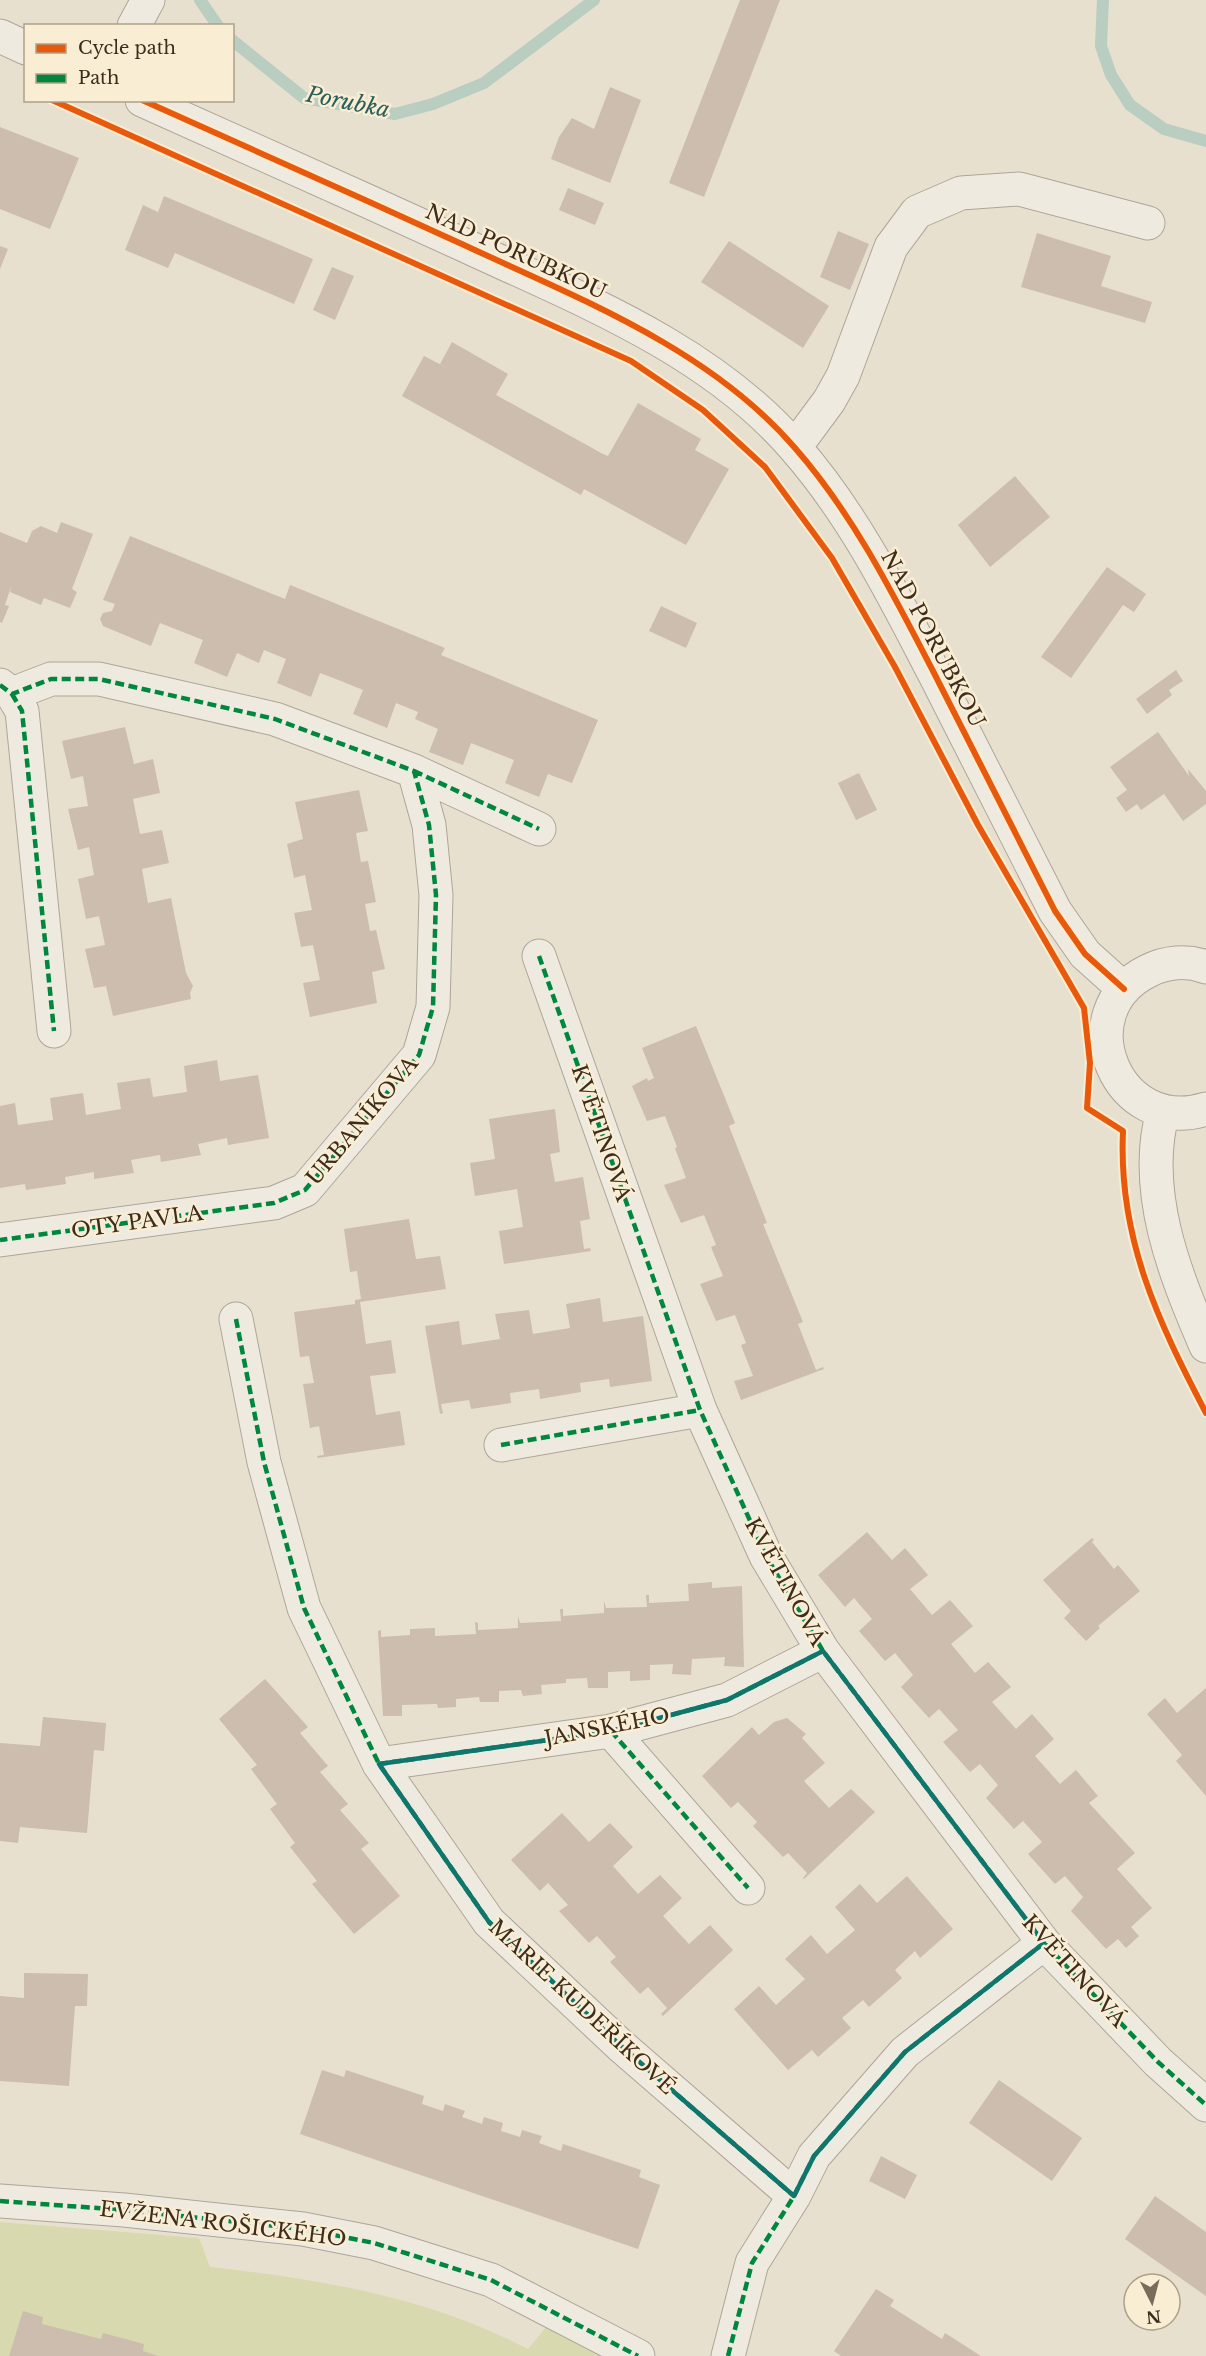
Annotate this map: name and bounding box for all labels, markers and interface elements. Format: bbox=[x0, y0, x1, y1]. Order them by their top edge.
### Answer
legend bbox=[24, 24, 234, 102]
text: Cycle path bbox=[78, 37, 176, 59]
text: Path bbox=[78, 67, 119, 89]
water label: Porubka bbox=[303, 80, 392, 123]
street label: NAD PORUBKOU bbox=[421, 199, 611, 305]
street label: NAD PORUBKOU bbox=[875, 546, 991, 732]
street label: URBANÍKOVA bbox=[301, 1051, 424, 1191]
street label: KVĚTINOVÁ bbox=[565, 1061, 637, 1205]
street label: OTY PAVLA bbox=[69, 1200, 205, 1244]
street label: KVĚTINOVÁ bbox=[739, 1513, 831, 1651]
street label: JANSKÉHO bbox=[539, 1702, 672, 1752]
street label: KVĚTINOVÁ bbox=[1017, 1909, 1132, 2033]
street label: MARIE KUDEŘÍKOVÉ bbox=[483, 1914, 681, 2100]
street label: EVŽENA ROŠICKÉHO bbox=[98, 2196, 348, 2252]
north arrow bbox=[1122, 2272, 1182, 2332]
text: N bbox=[1145, 2306, 1162, 2328]

